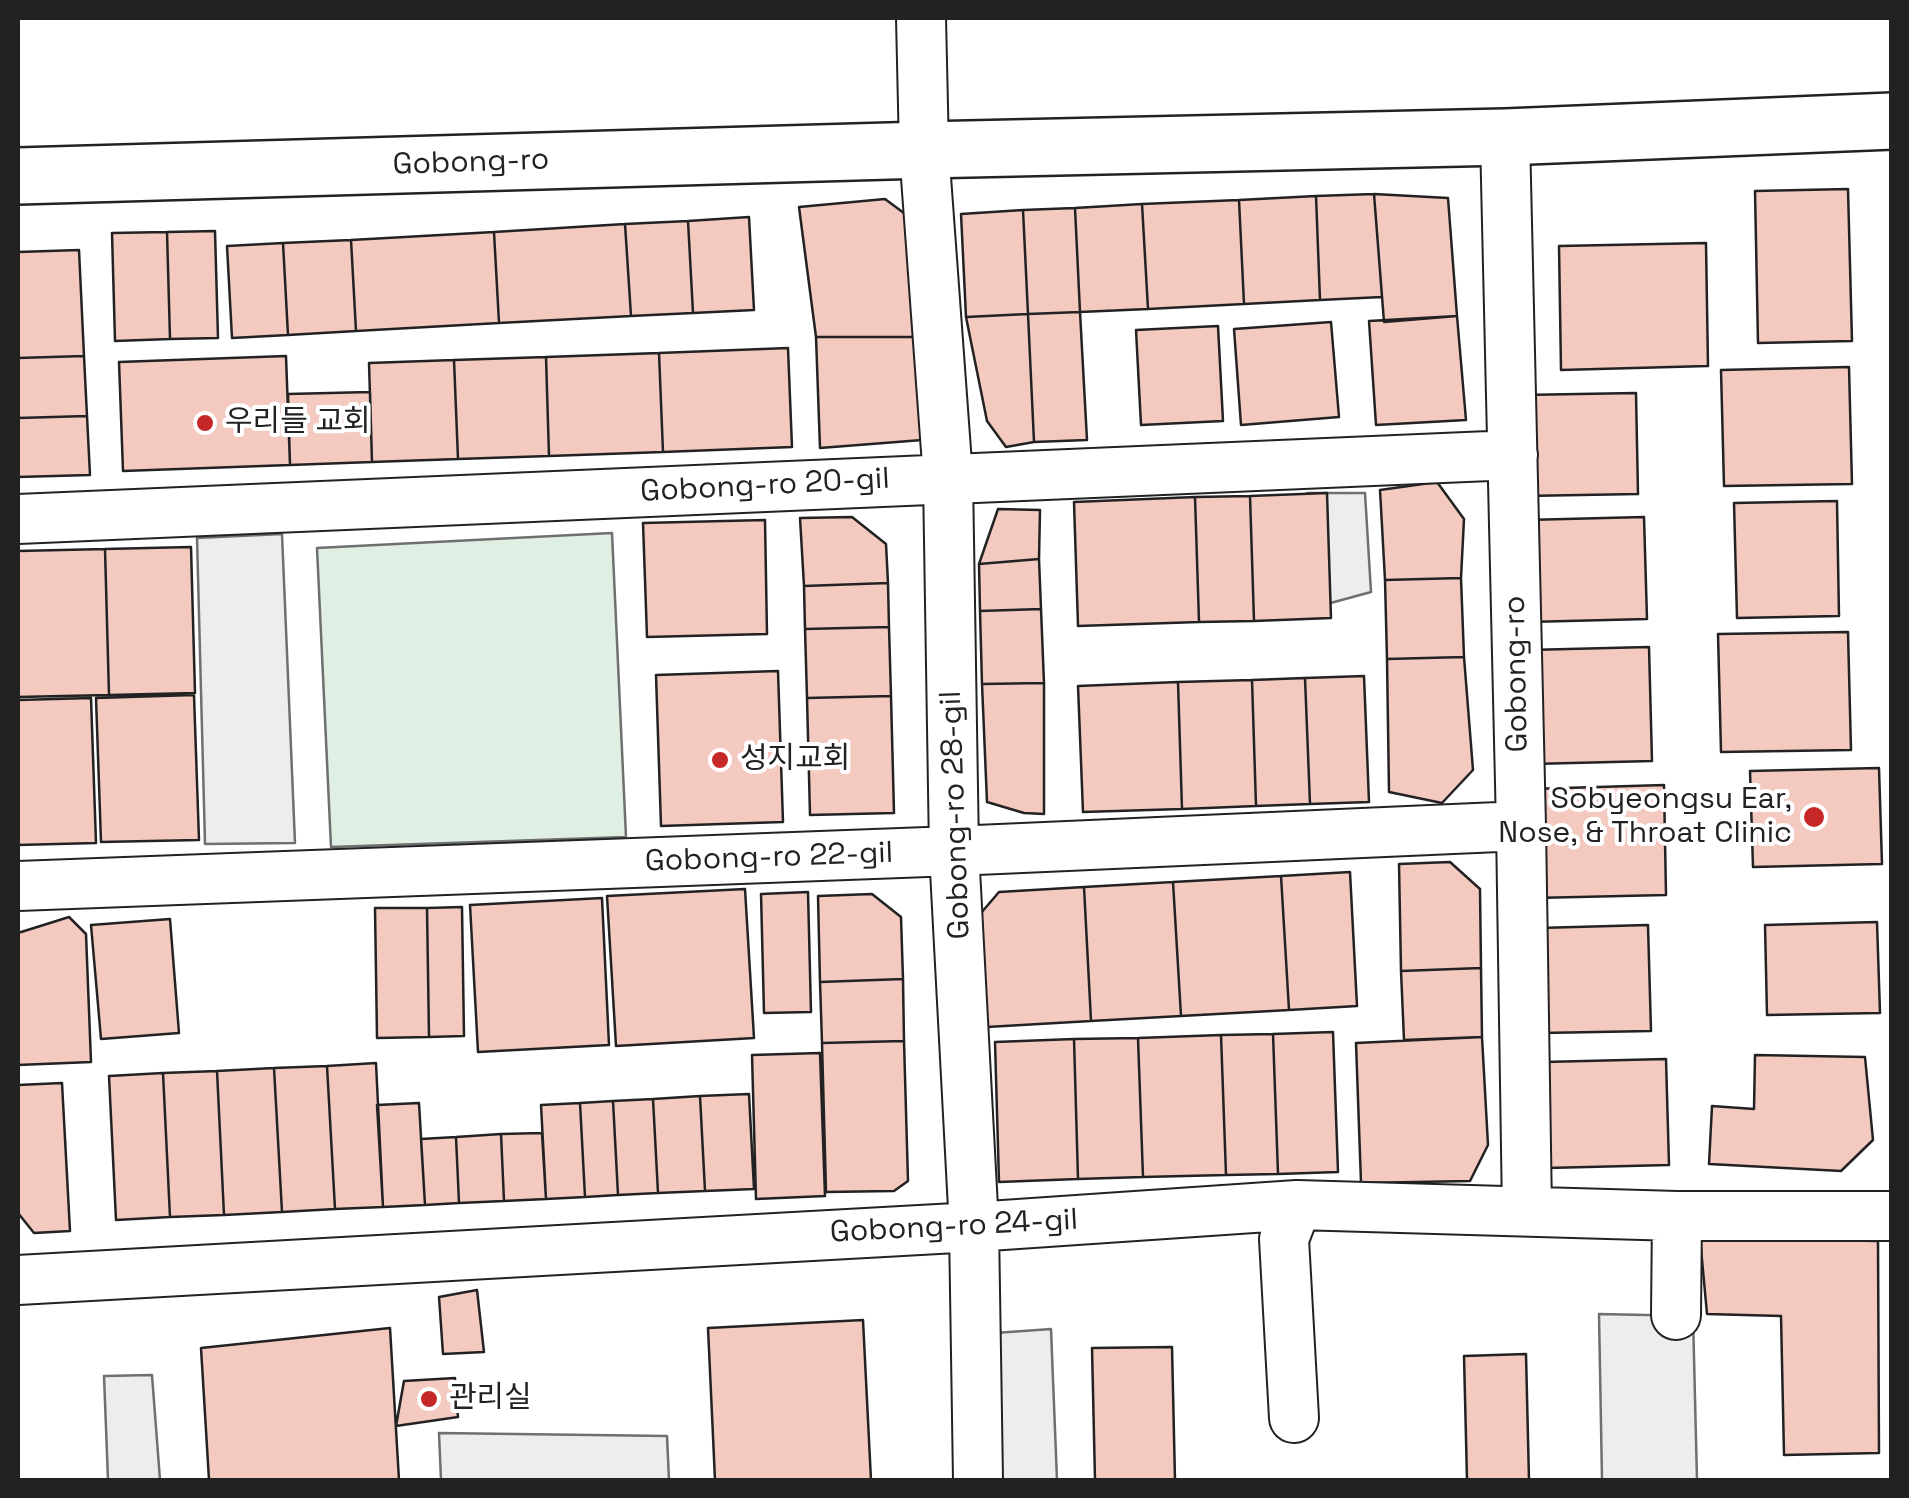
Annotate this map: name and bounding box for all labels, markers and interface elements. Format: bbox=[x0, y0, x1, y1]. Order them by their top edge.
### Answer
street label: Gobong-ro bbox=[392, 142, 550, 184]
place label: 우리들 교회 bbox=[225, 405, 371, 441]
marker: 우리들 교회 bbox=[194, 412, 216, 434]
street label: Gobong-ro 20-gil bbox=[640, 461, 890, 511]
street label: Gobong-ro bbox=[1498, 595, 1536, 753]
street label: Gobong-ro 28-gil bbox=[934, 690, 978, 940]
place label: 성지교회 bbox=[740, 742, 850, 778]
marker: 성지교회 bbox=[709, 749, 731, 771]
place label: Sobyeongsu Ear, Nose, & Throat Clinic bbox=[1498, 782, 1792, 852]
marker: Sobyeongsu Ear, Nose, & Throat Clinic bbox=[1801, 804, 1827, 830]
street label: Gobong-ro 22-gil bbox=[644, 836, 894, 880]
street label: Gobong-ro 24-gil bbox=[829, 1203, 1079, 1251]
place label: 관리실 bbox=[449, 1381, 532, 1417]
marker: 관리실 bbox=[418, 1388, 440, 1410]

